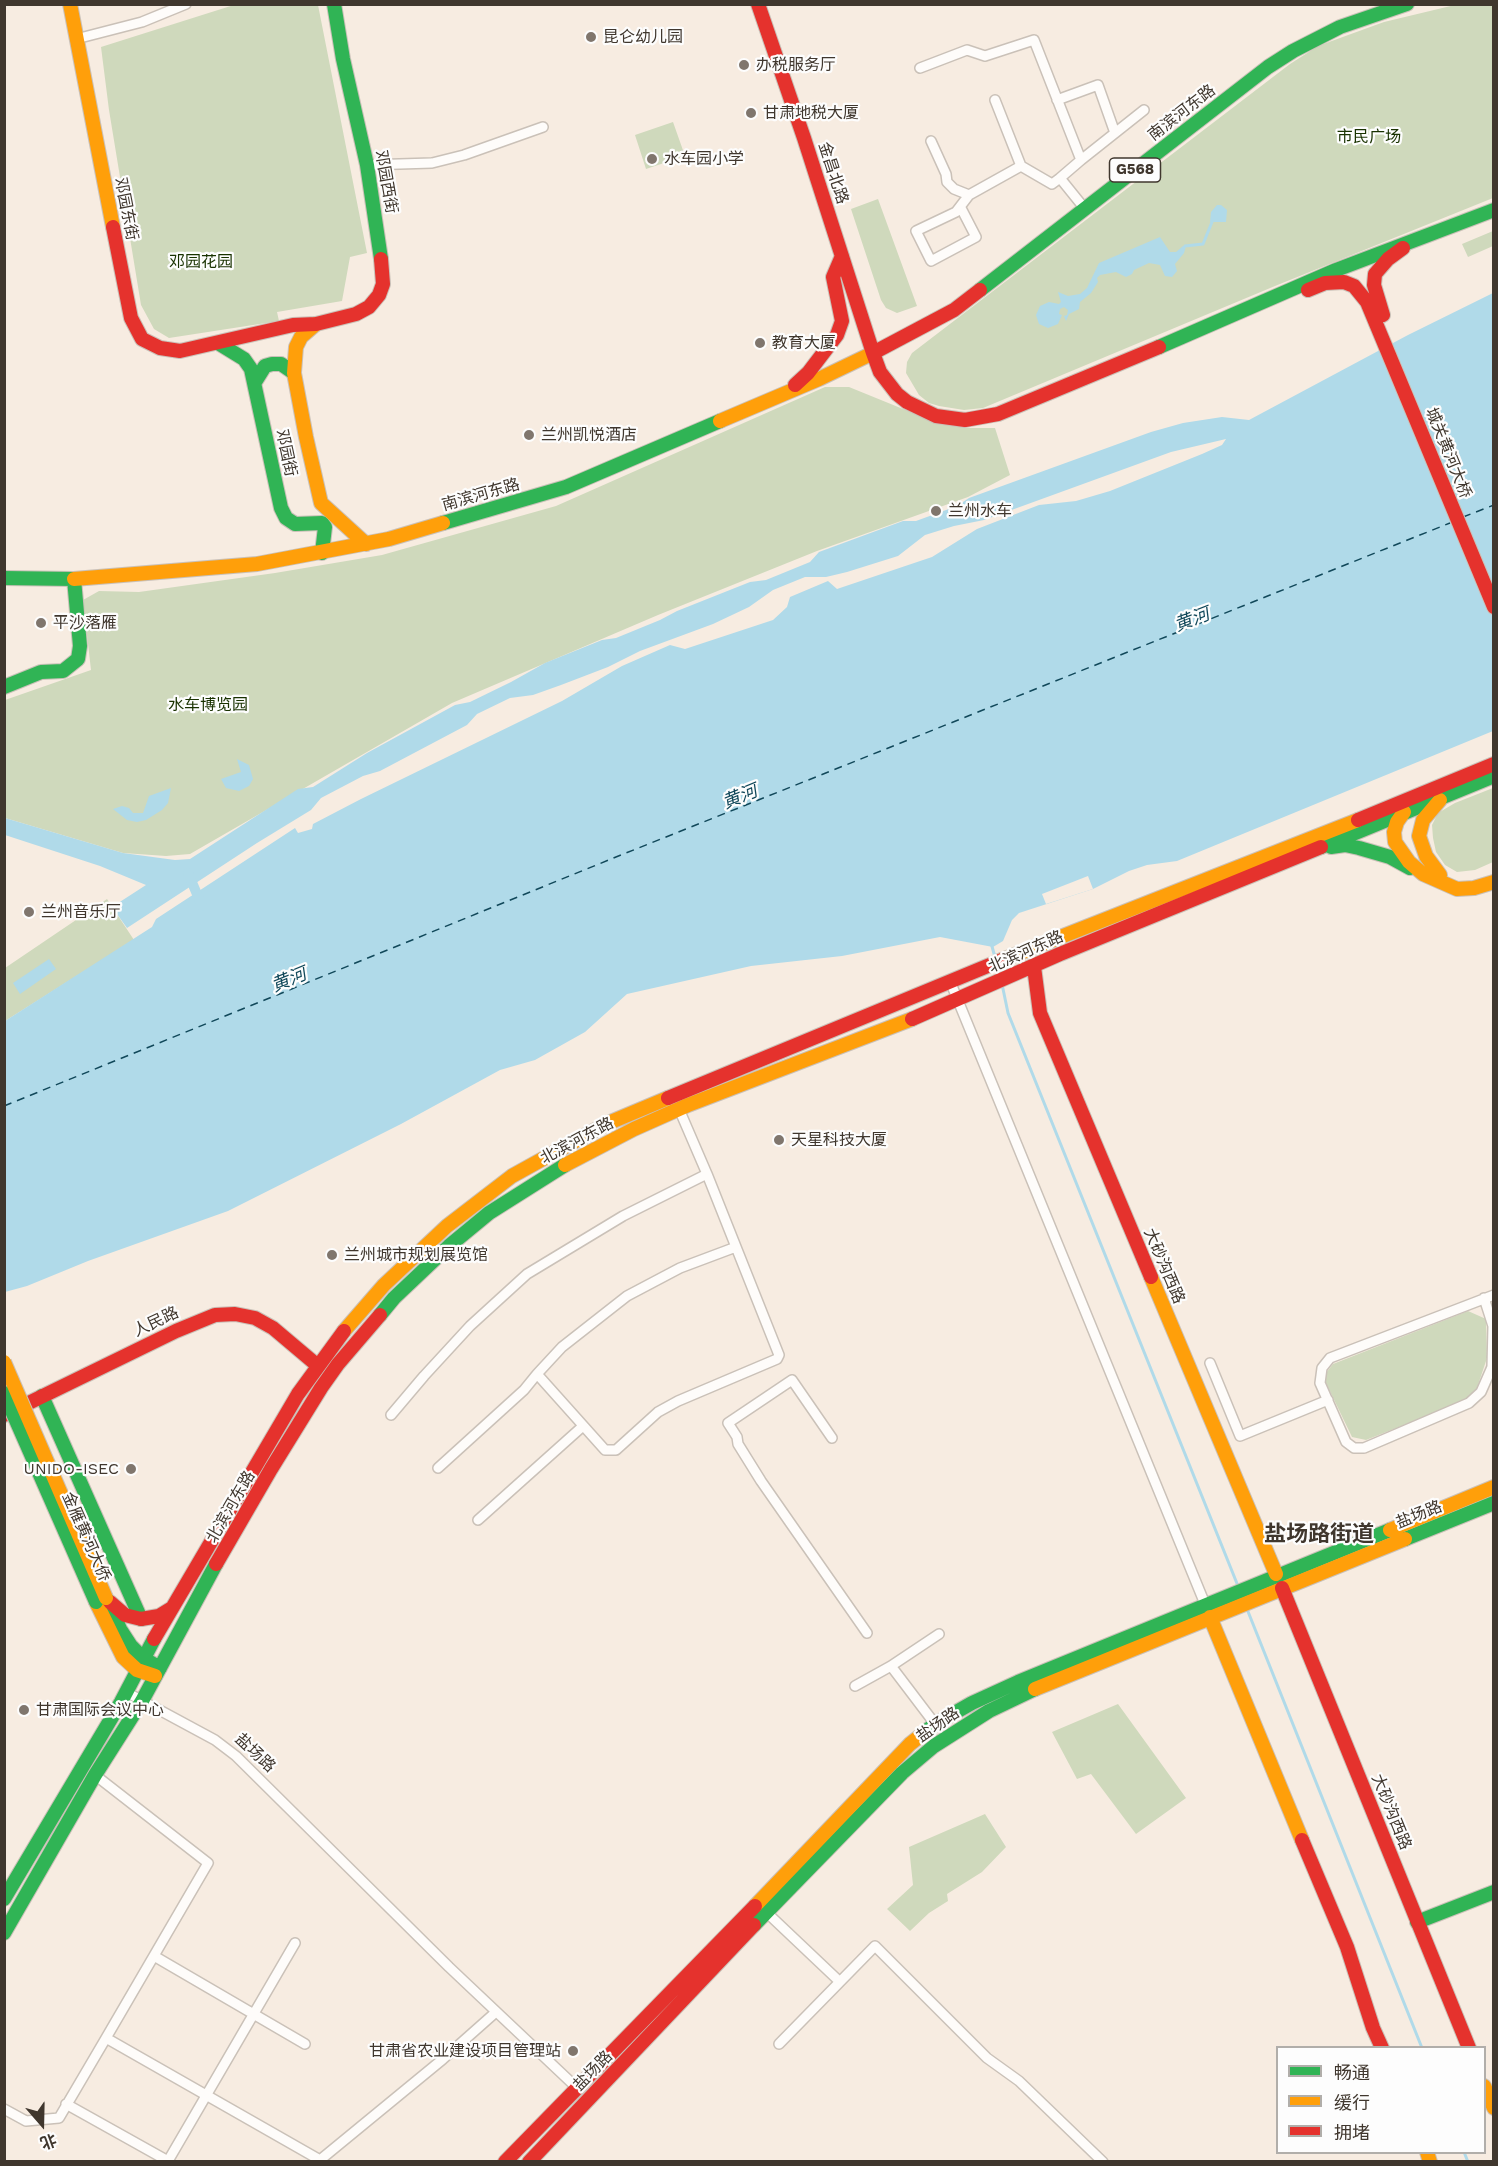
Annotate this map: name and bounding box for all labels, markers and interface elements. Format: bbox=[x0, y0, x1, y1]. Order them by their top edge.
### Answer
place label: 昆仑幼儿园 bbox=[603, 27, 683, 47]
marker: 昆仑幼儿园 bbox=[584, 30, 598, 44]
place label: 办税服务厅 bbox=[756, 55, 836, 75]
marker: 办税服务厅 bbox=[737, 58, 751, 72]
street label: 南滨河东路 bbox=[1145, 81, 1219, 145]
place label: 甘肃地税大厦 bbox=[763, 103, 859, 123]
marker: 甘肃地税大厦 bbox=[744, 106, 758, 120]
park label: 市民广场 bbox=[1337, 127, 1401, 147]
street label: 金昌北路 bbox=[814, 140, 852, 206]
street label: 邓园西街 bbox=[371, 149, 401, 215]
place label: 水车园小学 bbox=[664, 149, 744, 169]
marker: 水车园小学 bbox=[645, 152, 659, 166]
road number: G568 bbox=[1110, 158, 1160, 182]
street label: 邓园东街 bbox=[110, 176, 142, 242]
park label: 邓园花园 bbox=[169, 252, 233, 272]
place label: 教育大厦 bbox=[772, 333, 836, 353]
marker: 教育大厦 bbox=[753, 336, 767, 350]
street label: 城关黄河大桥 bbox=[1421, 405, 1475, 501]
place label: 兰州凯悦酒店 bbox=[541, 425, 637, 445]
street label: 邓园街 bbox=[272, 428, 300, 478]
marker: 兰州凯悦酒店 bbox=[522, 428, 536, 442]
street label: 南滨河东路 bbox=[440, 475, 522, 515]
place label: 兰州水车 bbox=[948, 501, 1012, 521]
marker: 兰州水车 bbox=[929, 504, 943, 518]
water label: 黄河 bbox=[1171, 603, 1213, 637]
place label: 平沙落雁 bbox=[53, 613, 117, 633]
marker: 平沙落雁 bbox=[34, 616, 48, 630]
park label: 水车博览园 bbox=[168, 695, 248, 715]
water label: 黄河 bbox=[719, 780, 761, 814]
place label: 兰州音乐厅 bbox=[41, 902, 121, 922]
marker: 兰州音乐厅 bbox=[22, 905, 36, 919]
street label: 北滨河东路 bbox=[986, 927, 1066, 977]
water label: 黄河 bbox=[268, 963, 310, 997]
street label: 北滨河东路 bbox=[537, 1114, 617, 1168]
place label: 天星科技大厦 bbox=[791, 1130, 887, 1150]
marker: 天星科技大厦 bbox=[772, 1133, 786, 1147]
street label: 大砂沟西路 bbox=[1140, 1225, 1188, 1307]
place label: 兰州城市规划展览馆 bbox=[344, 1245, 488, 1265]
marker: 兰州城市规划展览馆 bbox=[325, 1248, 339, 1262]
street label: 人民路 bbox=[130, 1303, 182, 1341]
place label: UNIDO-ISEC bbox=[24, 1459, 119, 1479]
marker: UNIDO-ISEC bbox=[124, 1462, 138, 1476]
street label: 北滨河东路 bbox=[203, 1468, 259, 1546]
street label: 金雁黄河大侨 bbox=[58, 1489, 114, 1585]
street label: 盐场路 bbox=[1393, 1497, 1445, 1533]
district label: 盐场路街道 bbox=[1264, 1522, 1374, 1548]
place label: 甘肃国际会议中心 bbox=[36, 1700, 164, 1720]
marker: 甘肃国际会议中心 bbox=[17, 1703, 31, 1717]
street label: 盐场路 bbox=[913, 1703, 963, 1747]
street label: 盐场路 bbox=[231, 1730, 279, 1776]
street label: 大砂沟西路 bbox=[1367, 1771, 1415, 1853]
place label: 甘肃省农业建设项目管理站 bbox=[369, 2041, 561, 2061]
marker: 甘肃省农业建设项目管理站 bbox=[566, 2044, 580, 2058]
legend bbox=[1276, 2046, 1486, 2154]
street label: 盐场路 bbox=[569, 2047, 617, 2095]
text: 畅通 bbox=[1334, 2062, 1370, 2083]
text: 缓行 bbox=[1334, 2092, 1370, 2113]
north arrow bbox=[12, 2094, 72, 2154]
text: 拥堵 bbox=[1334, 2122, 1370, 2143]
text: 北 bbox=[38, 2130, 59, 2153]

